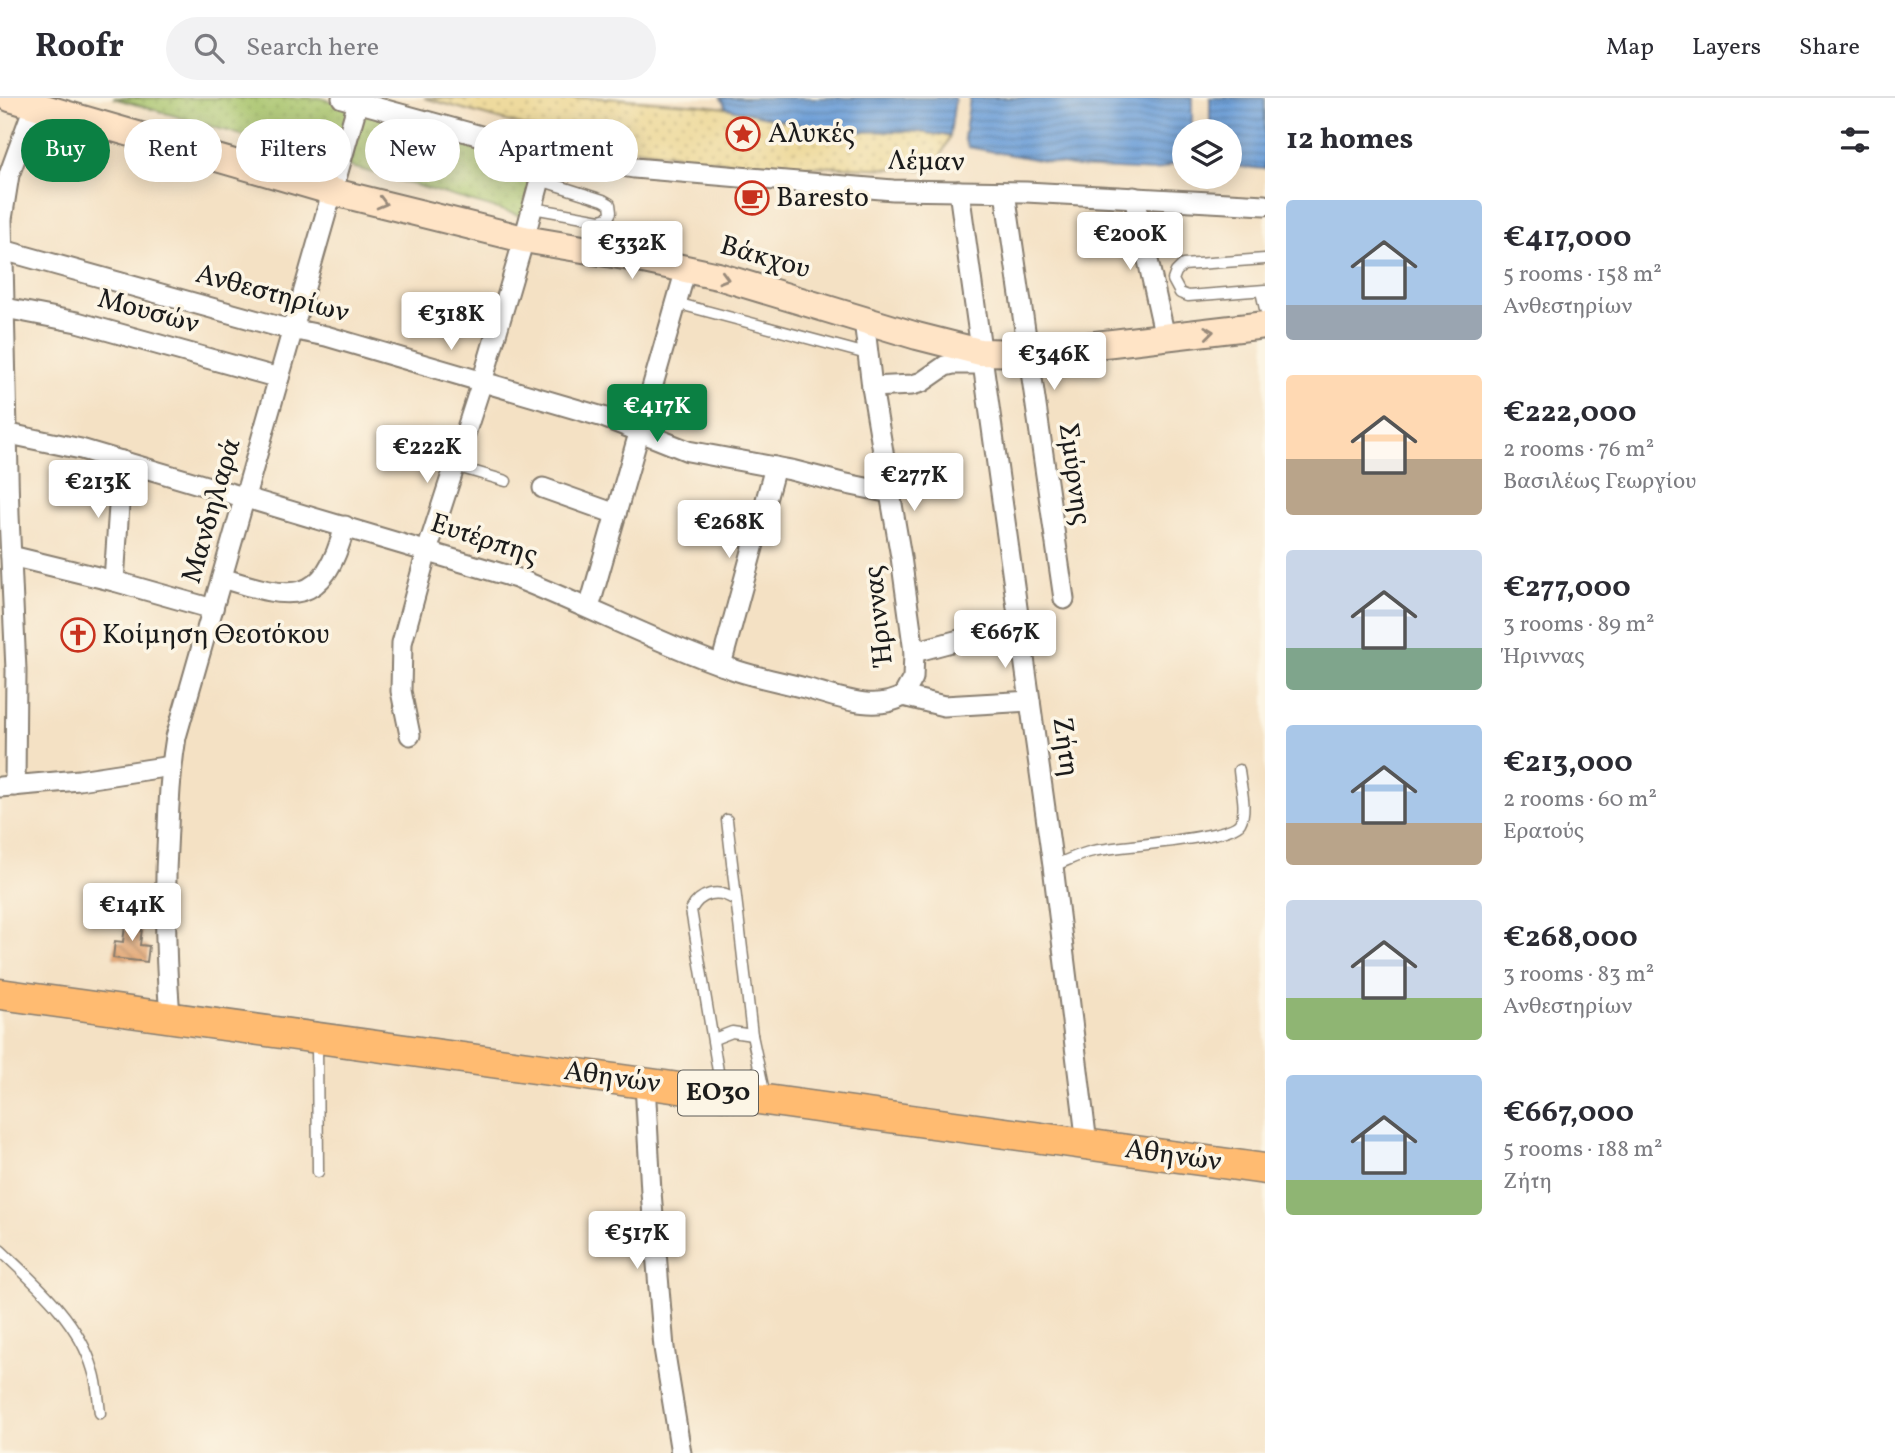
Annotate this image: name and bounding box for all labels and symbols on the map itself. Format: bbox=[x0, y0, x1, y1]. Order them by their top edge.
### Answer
place icon: Αλυκές bbox=[724, 115, 762, 153]
place label: Αλυκές bbox=[768, 115, 855, 154]
street label: Λέμαν bbox=[887, 142, 965, 182]
cafe icon: Baresto bbox=[733, 179, 771, 217]
place label: Baresto bbox=[776, 179, 869, 218]
one-way arrow bbox=[376, 195, 388, 209]
pin: €200K bbox=[1081, 212, 1179, 272]
pin: €332K bbox=[583, 222, 681, 281]
street label: Βάκχου bbox=[715, 227, 815, 289]
street label: Ανθεστηρίων bbox=[191, 255, 353, 333]
one-way arrow bbox=[717, 270, 729, 284]
street label: Μουσών bbox=[93, 280, 203, 344]
pin: €318K bbox=[402, 292, 500, 352]
one-way arrow bbox=[1203, 324, 1215, 339]
pin: €346K bbox=[1005, 332, 1103, 392]
pin: €417K bbox=[608, 384, 706, 444]
street label: Σμύρνης bbox=[1048, 420, 1100, 528]
pin: €222K bbox=[378, 426, 476, 485]
street label: Μανδηλαρά bbox=[173, 434, 251, 588]
pin: €277K bbox=[865, 454, 963, 513]
pin: €213K bbox=[49, 460, 147, 520]
pin: €268K bbox=[680, 500, 778, 560]
street label: Ευτέρπης bbox=[425, 504, 543, 576]
street label: Ήριννας bbox=[854, 564, 904, 669]
pin: €667K bbox=[956, 610, 1054, 670]
church icon: Κοίμηση Θεοτόκου bbox=[59, 616, 97, 654]
place label: Κοίμηση Θεοτόκου bbox=[102, 616, 329, 655]
street label: Ζήτη bbox=[1042, 715, 1088, 779]
pin: €141K bbox=[83, 884, 181, 943]
street label: Αθηνών bbox=[561, 1052, 663, 1104]
road number: ΕΟ30 bbox=[678, 1070, 758, 1116]
street label: Αθηνών bbox=[1122, 1130, 1224, 1182]
pin: €517K bbox=[588, 1212, 686, 1271]

